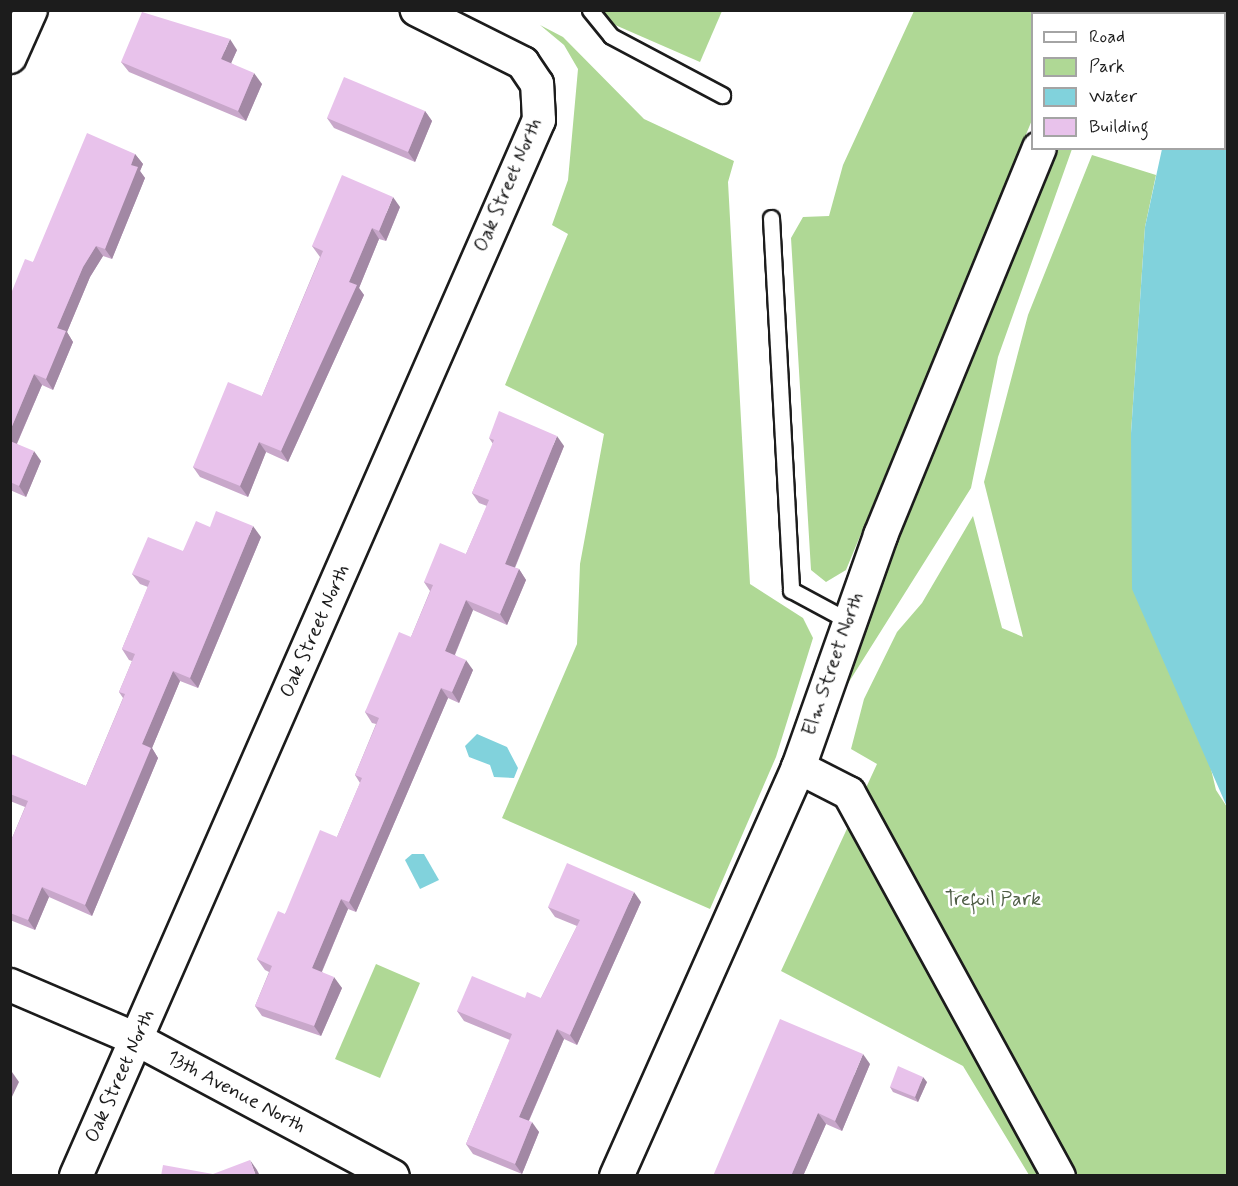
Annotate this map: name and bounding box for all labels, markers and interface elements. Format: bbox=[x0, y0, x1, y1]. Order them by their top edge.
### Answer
legend bbox=[1031, 12, 1226, 150]
text: Road bbox=[1089, 25, 1125, 49]
text: Park bbox=[1089, 55, 1125, 79]
text: Water bbox=[1089, 85, 1137, 109]
street label: Oak Street North bbox=[468, 112, 548, 258]
text: Building bbox=[1089, 115, 1149, 139]
street label: Oak Street North bbox=[274, 559, 356, 703]
street label: Elm Street North bbox=[797, 589, 869, 739]
park label: Trefoil Park bbox=[945, 887, 1041, 911]
street label: Oak Street North bbox=[79, 1004, 161, 1148]
street label: 13th Avenue North bbox=[162, 1045, 310, 1139]

